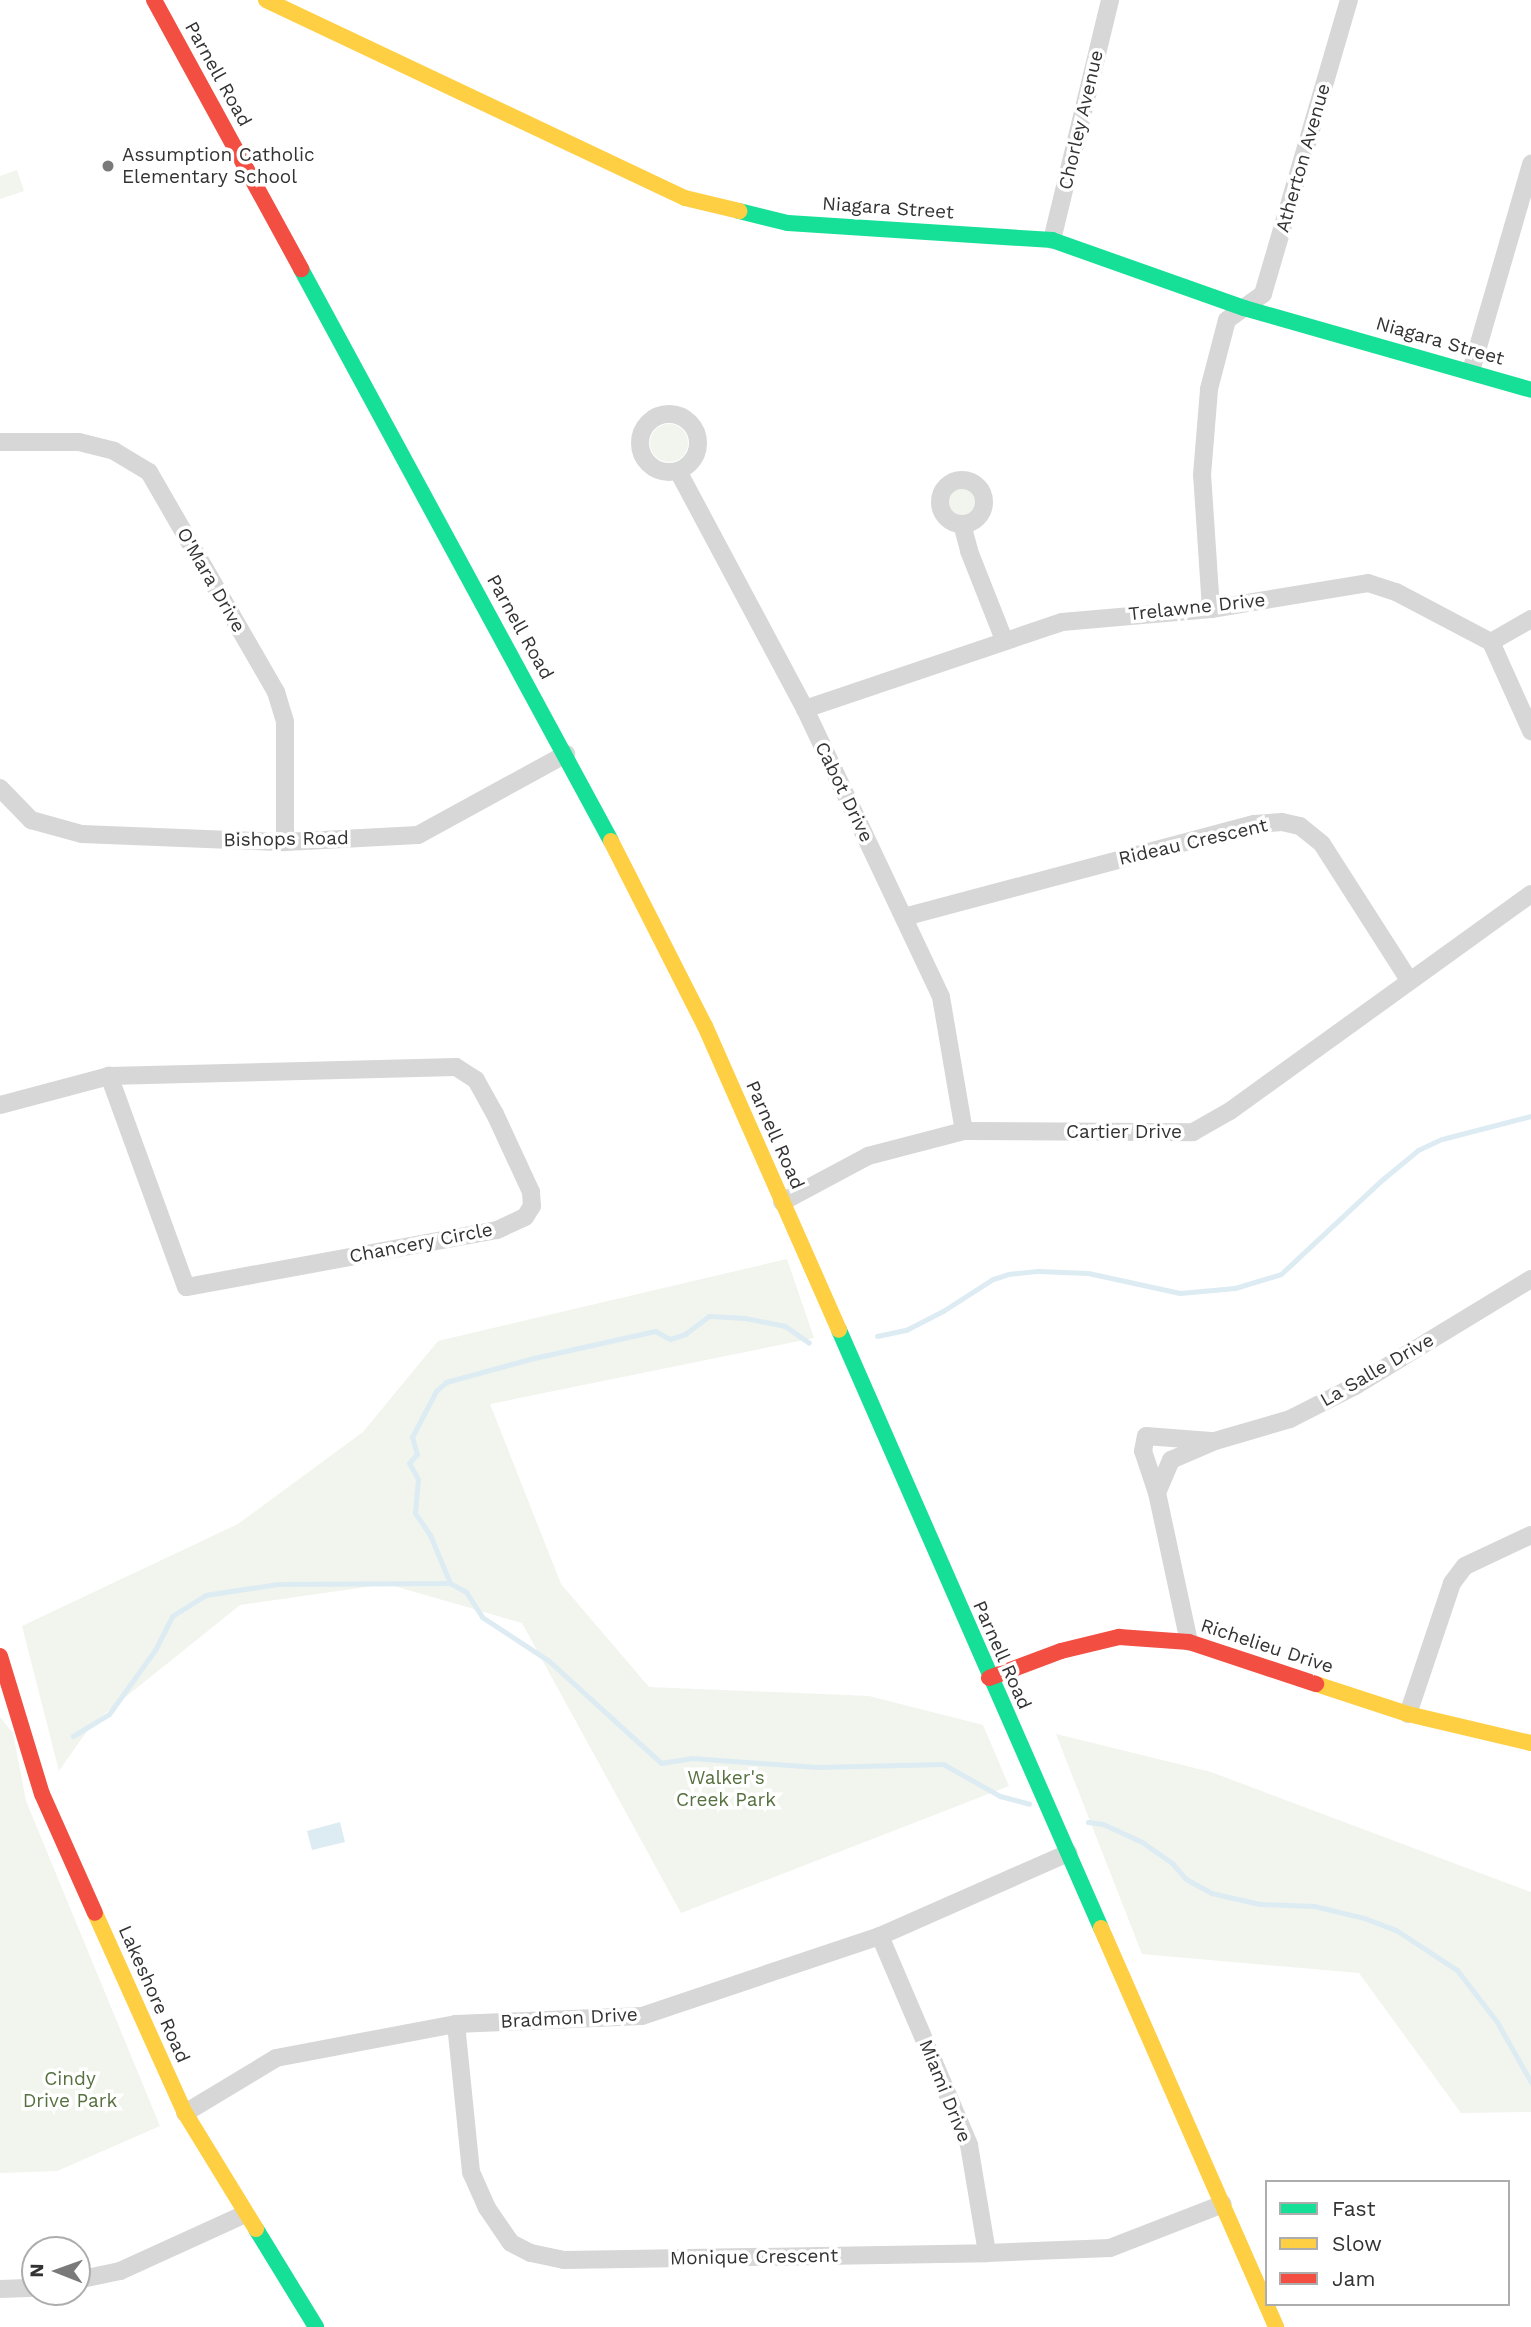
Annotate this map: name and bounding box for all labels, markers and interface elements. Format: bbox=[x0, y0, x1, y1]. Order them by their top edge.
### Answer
street label: Parnell Road bbox=[180, 17, 256, 131]
street label: Chorley Avenue bbox=[1054, 47, 1108, 193]
street label: Atherton Avenue bbox=[1271, 81, 1335, 235]
place label: Assumption Catholic Elementary School bbox=[122, 144, 315, 188]
marker: Assumption Catholic Elementary School bbox=[100, 158, 116, 174]
street label: Niagara Street bbox=[821, 192, 955, 224]
street label: Niagara Street bbox=[1373, 312, 1507, 370]
street label: O'Mara Drive bbox=[172, 523, 250, 637]
street label: Parnell Road bbox=[482, 570, 558, 684]
street label: Trelawne Drive bbox=[1128, 588, 1266, 626]
street label: Cabot Drive bbox=[810, 738, 878, 846]
street label: Rideau Crescent bbox=[1116, 814, 1270, 870]
street label: Bishops Road bbox=[223, 827, 349, 851]
street label: Parnell Road bbox=[741, 1077, 809, 1193]
street label: Cartier Drive bbox=[1066, 1121, 1182, 1143]
street label: Chancery Circle bbox=[347, 1218, 495, 1268]
street label: La Salle Drive bbox=[1316, 1328, 1438, 1412]
street label: Parnell Road bbox=[968, 1597, 1036, 1713]
street label: Richelieu Drive bbox=[1198, 1614, 1336, 1678]
park label: Walker's Creek Park bbox=[676, 1767, 776, 1811]
street label: Lakeshore Road bbox=[113, 1922, 195, 2066]
street label: Bradmon Drive bbox=[500, 2003, 638, 2033]
street label: Miami Drive bbox=[914, 2036, 976, 2146]
park label: Cindy Drive Park bbox=[23, 2068, 117, 2112]
legend bbox=[1265, 2180, 1510, 2306]
text: Fast bbox=[1332, 2196, 1376, 2221]
text: Slow bbox=[1332, 2231, 1382, 2256]
north arrow bbox=[21, 2236, 91, 2306]
street label: Monique Crescent bbox=[670, 2244, 838, 2270]
text: N bbox=[25, 2263, 48, 2278]
text: Jam bbox=[1332, 2266, 1375, 2291]

